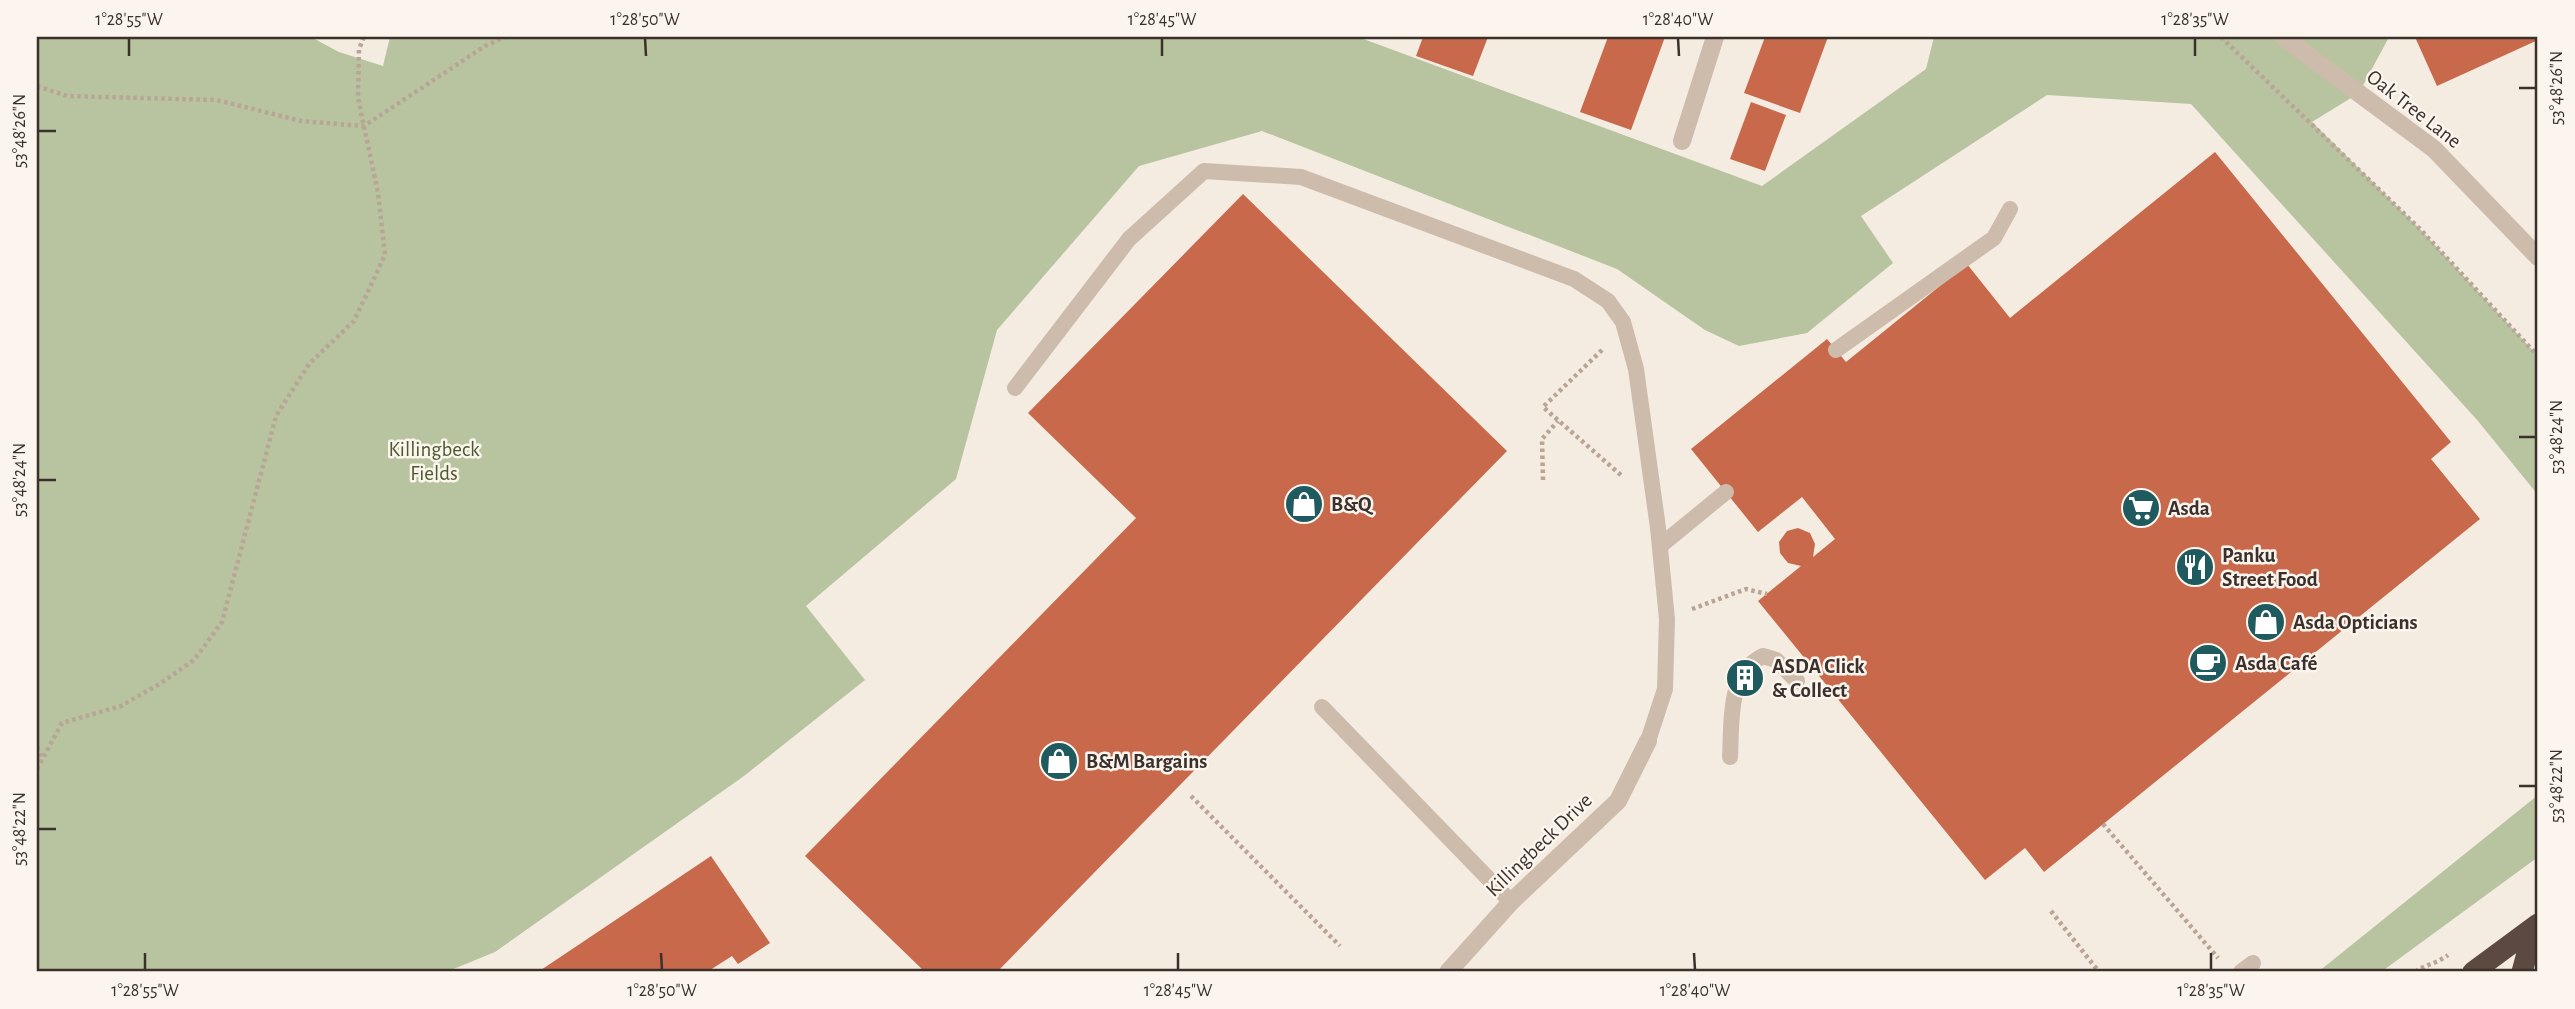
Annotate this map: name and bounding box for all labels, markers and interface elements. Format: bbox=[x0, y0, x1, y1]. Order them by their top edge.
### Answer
text: 1°28'55"W bbox=[95, 11, 163, 29]
text: 1°28'50"W bbox=[610, 11, 680, 29]
text: 1°28'45"W bbox=[1128, 11, 1196, 29]
text: 1°28'40"W bbox=[1643, 11, 1713, 29]
text: 1°28'35"W bbox=[2161, 11, 2229, 29]
text: 53°48'26"N bbox=[2548, 51, 2566, 125]
street label: Oak Tree Lane bbox=[2363, 66, 2465, 152]
text: 53°48'26"N bbox=[11, 94, 29, 168]
text: 53°48'24"N bbox=[2548, 400, 2566, 474]
park label: Killingbeck Fields bbox=[388, 439, 480, 484]
text: 53°48'24"N bbox=[11, 443, 29, 517]
shop icon: B&Q bbox=[1283, 483, 1325, 525]
supermarket icon: Asda bbox=[2120, 487, 2162, 529]
place label: B&Q bbox=[1331, 494, 1374, 516]
place label: Asda bbox=[2168, 498, 2210, 519]
place label: Panku Street Food bbox=[2222, 545, 2318, 590]
restaurant icon: Panku Street Food bbox=[2174, 546, 2216, 588]
shop icon: Asda Opticians bbox=[2245, 601, 2287, 643]
place label: Asda Opticians bbox=[2293, 612, 2418, 633]
cafe icon: Asda Café bbox=[2187, 642, 2229, 684]
place label: Asda Café bbox=[2235, 653, 2317, 674]
place label: ASDA Click & Collect bbox=[1772, 656, 1865, 701]
building icon: ASDA Click & Collect bbox=[1724, 657, 1766, 699]
shop icon: B&M Bargains bbox=[1038, 740, 1080, 782]
text: 53°48'22"N bbox=[2548, 749, 2566, 823]
place label: B&M Bargains bbox=[1086, 751, 1207, 772]
street label: Killingbeck Drive bbox=[1482, 789, 1596, 901]
text: 53°48'22"N bbox=[11, 792, 29, 866]
text: 1°28'55"W bbox=[111, 982, 179, 1000]
text: 1°28'50"W bbox=[627, 982, 697, 1000]
text: 1°28'45"W bbox=[1144, 982, 1212, 1000]
text: 1°28'40"W bbox=[1660, 982, 1730, 1000]
text: 1°28'35"W bbox=[2177, 982, 2245, 1000]

